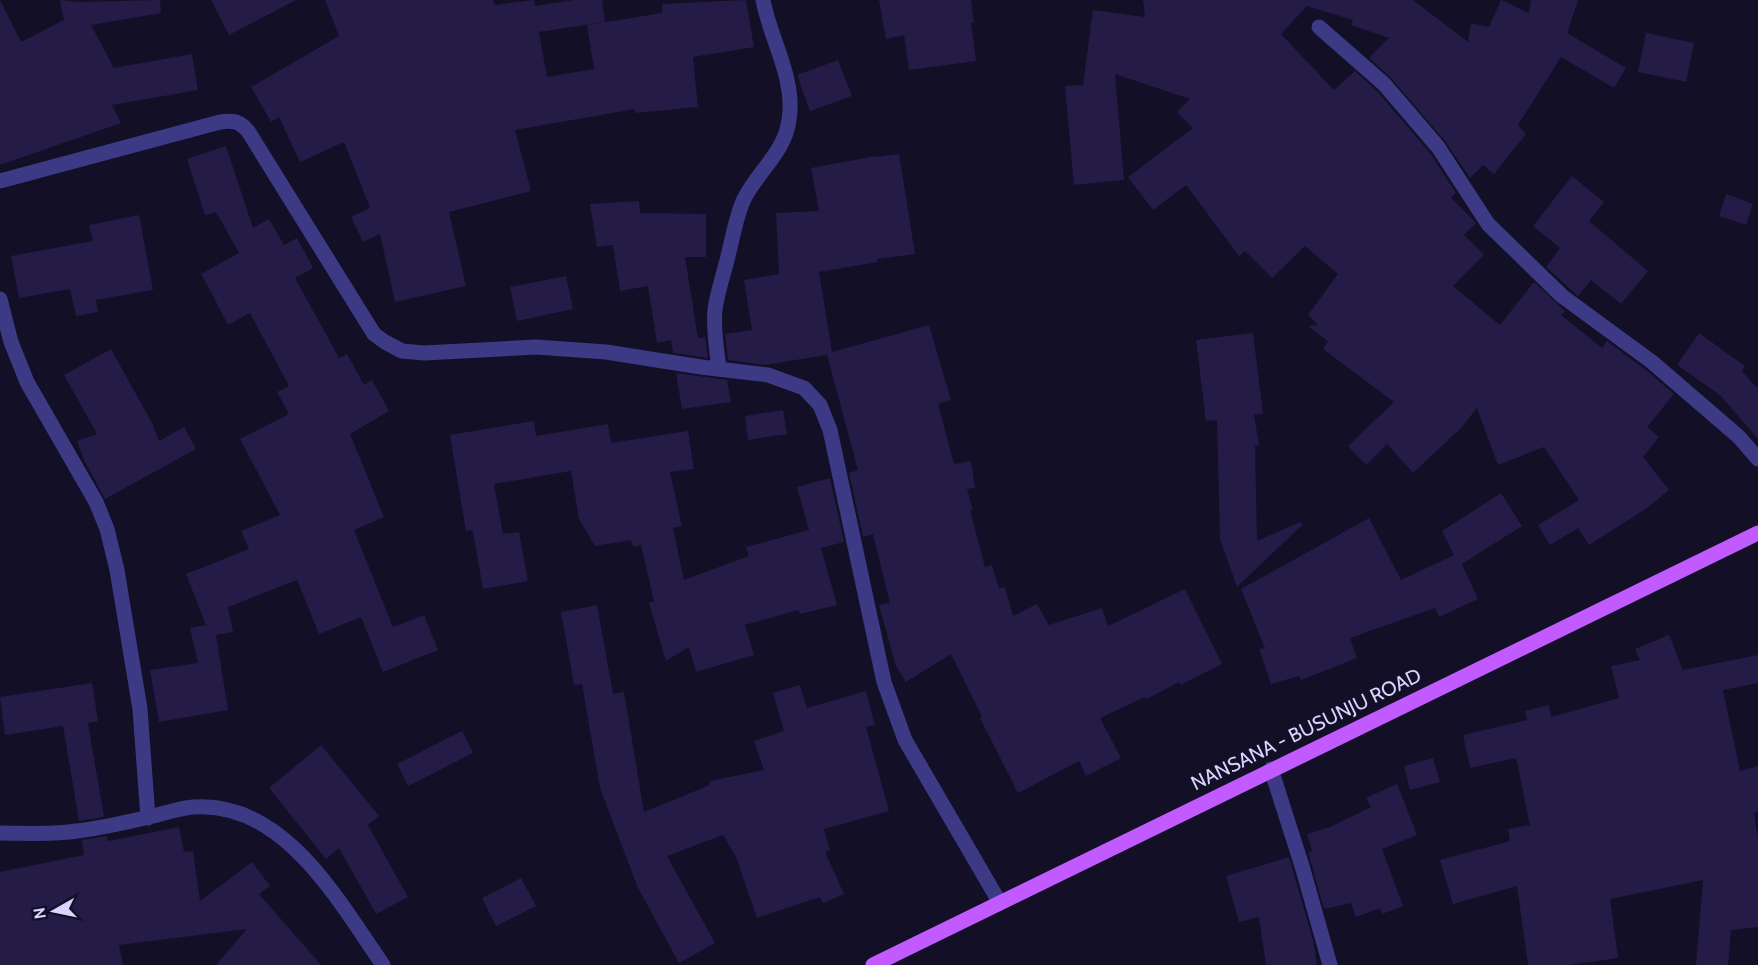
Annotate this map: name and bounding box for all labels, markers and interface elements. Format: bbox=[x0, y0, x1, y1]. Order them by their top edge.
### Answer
street label: NANSANA - BUSUNJU ROAD bbox=[1187, 663, 1425, 795]
north arrow bbox=[24, 881, 84, 941]
text: N bbox=[29, 906, 50, 920]

